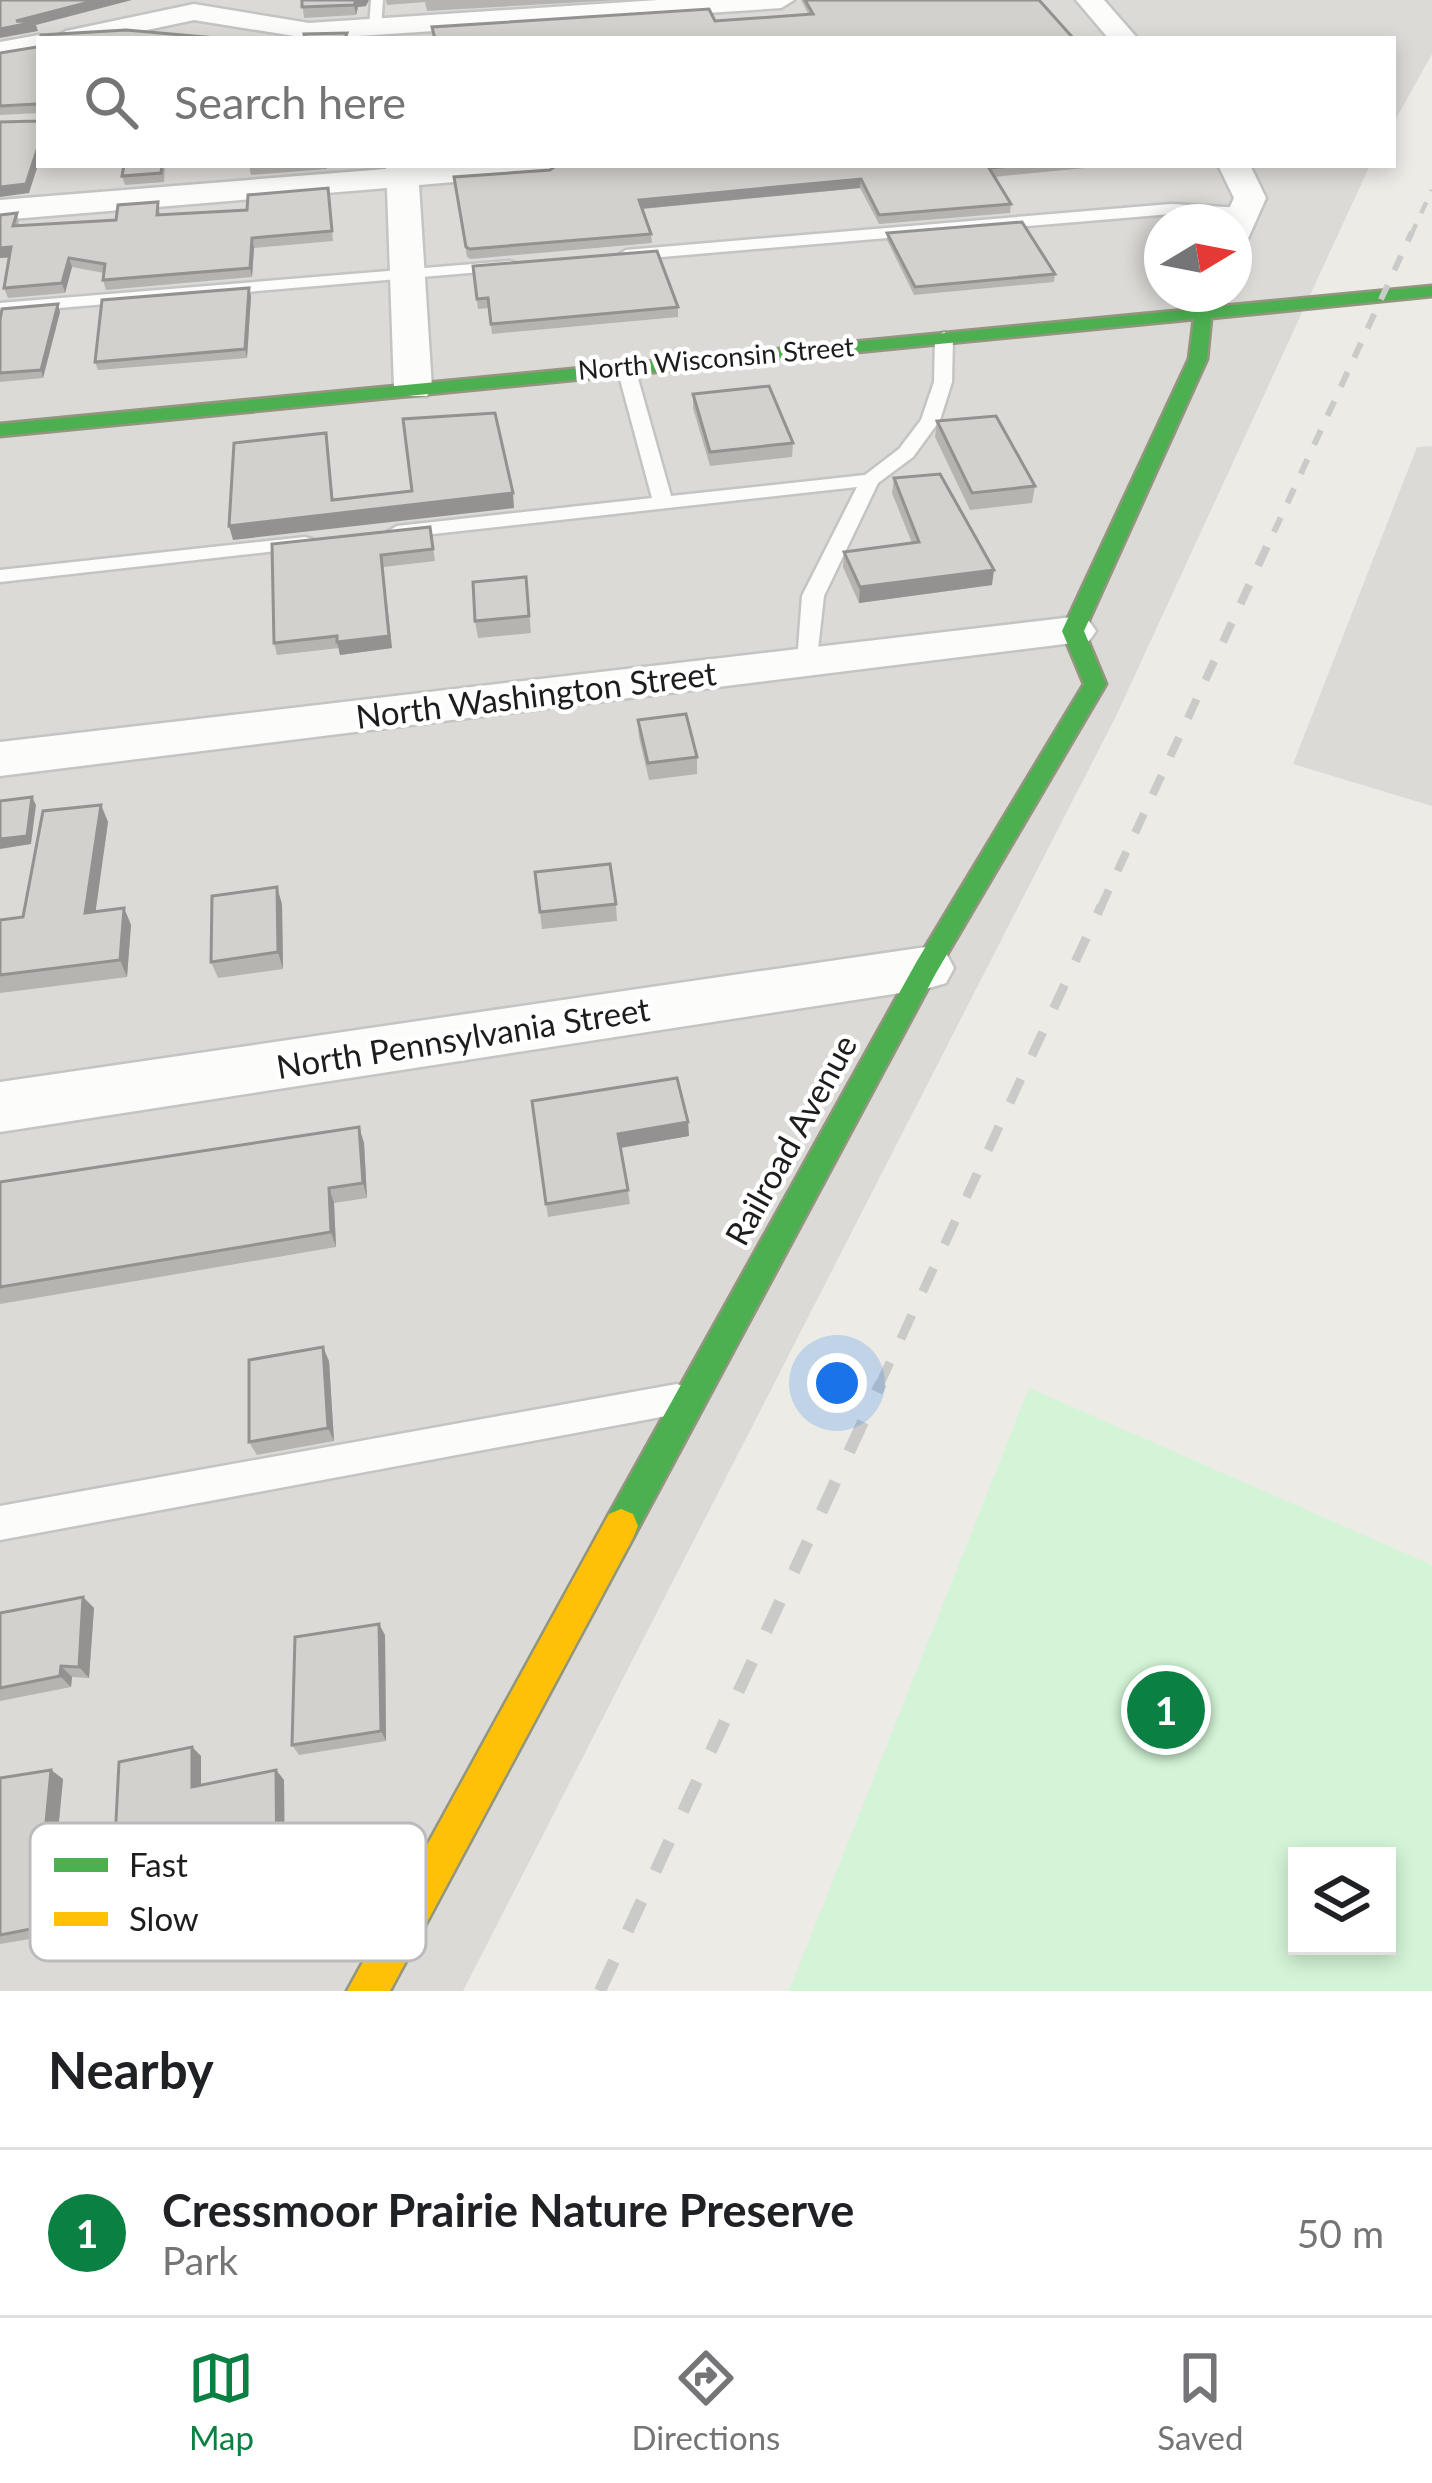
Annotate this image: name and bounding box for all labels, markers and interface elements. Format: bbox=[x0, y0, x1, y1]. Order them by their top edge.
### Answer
search box bbox=[36, 36, 1396, 168]
icon: search bbox=[78, 69, 144, 135]
text: Search here bbox=[174, 75, 406, 129]
north arrow bbox=[1144, 204, 1252, 312]
street label: North Wisconsin Street bbox=[576, 329, 856, 386]
street label: North Washington Street bbox=[353, 652, 719, 736]
street label: North Pennsylvania Street bbox=[273, 988, 652, 1086]
street label: Railroad Avenue bbox=[716, 1027, 864, 1252]
your location bbox=[807, 1353, 867, 1413]
pin: 1 bbox=[1127, 1665, 1205, 1755]
legend bbox=[30, 1823, 426, 1961]
text: Fast bbox=[129, 1844, 188, 1884]
map controls bbox=[1288, 1847, 1396, 1955]
button: layers bbox=[1288, 1847, 1396, 1955]
text: Slow bbox=[129, 1898, 199, 1938]
text: Nearby bbox=[48, 2039, 214, 2100]
text: Cressmoor Prairie Nature Preserve bbox=[162, 2183, 854, 2237]
text: 1 bbox=[76, 2210, 98, 2256]
text: 50 m bbox=[1297, 2210, 1384, 2256]
text: Park bbox=[162, 2237, 238, 2283]
tab: Map bbox=[188, 2345, 254, 2457]
tab: Directions bbox=[631, 2345, 780, 2457]
tab: Saved bbox=[1157, 2345, 1244, 2457]

